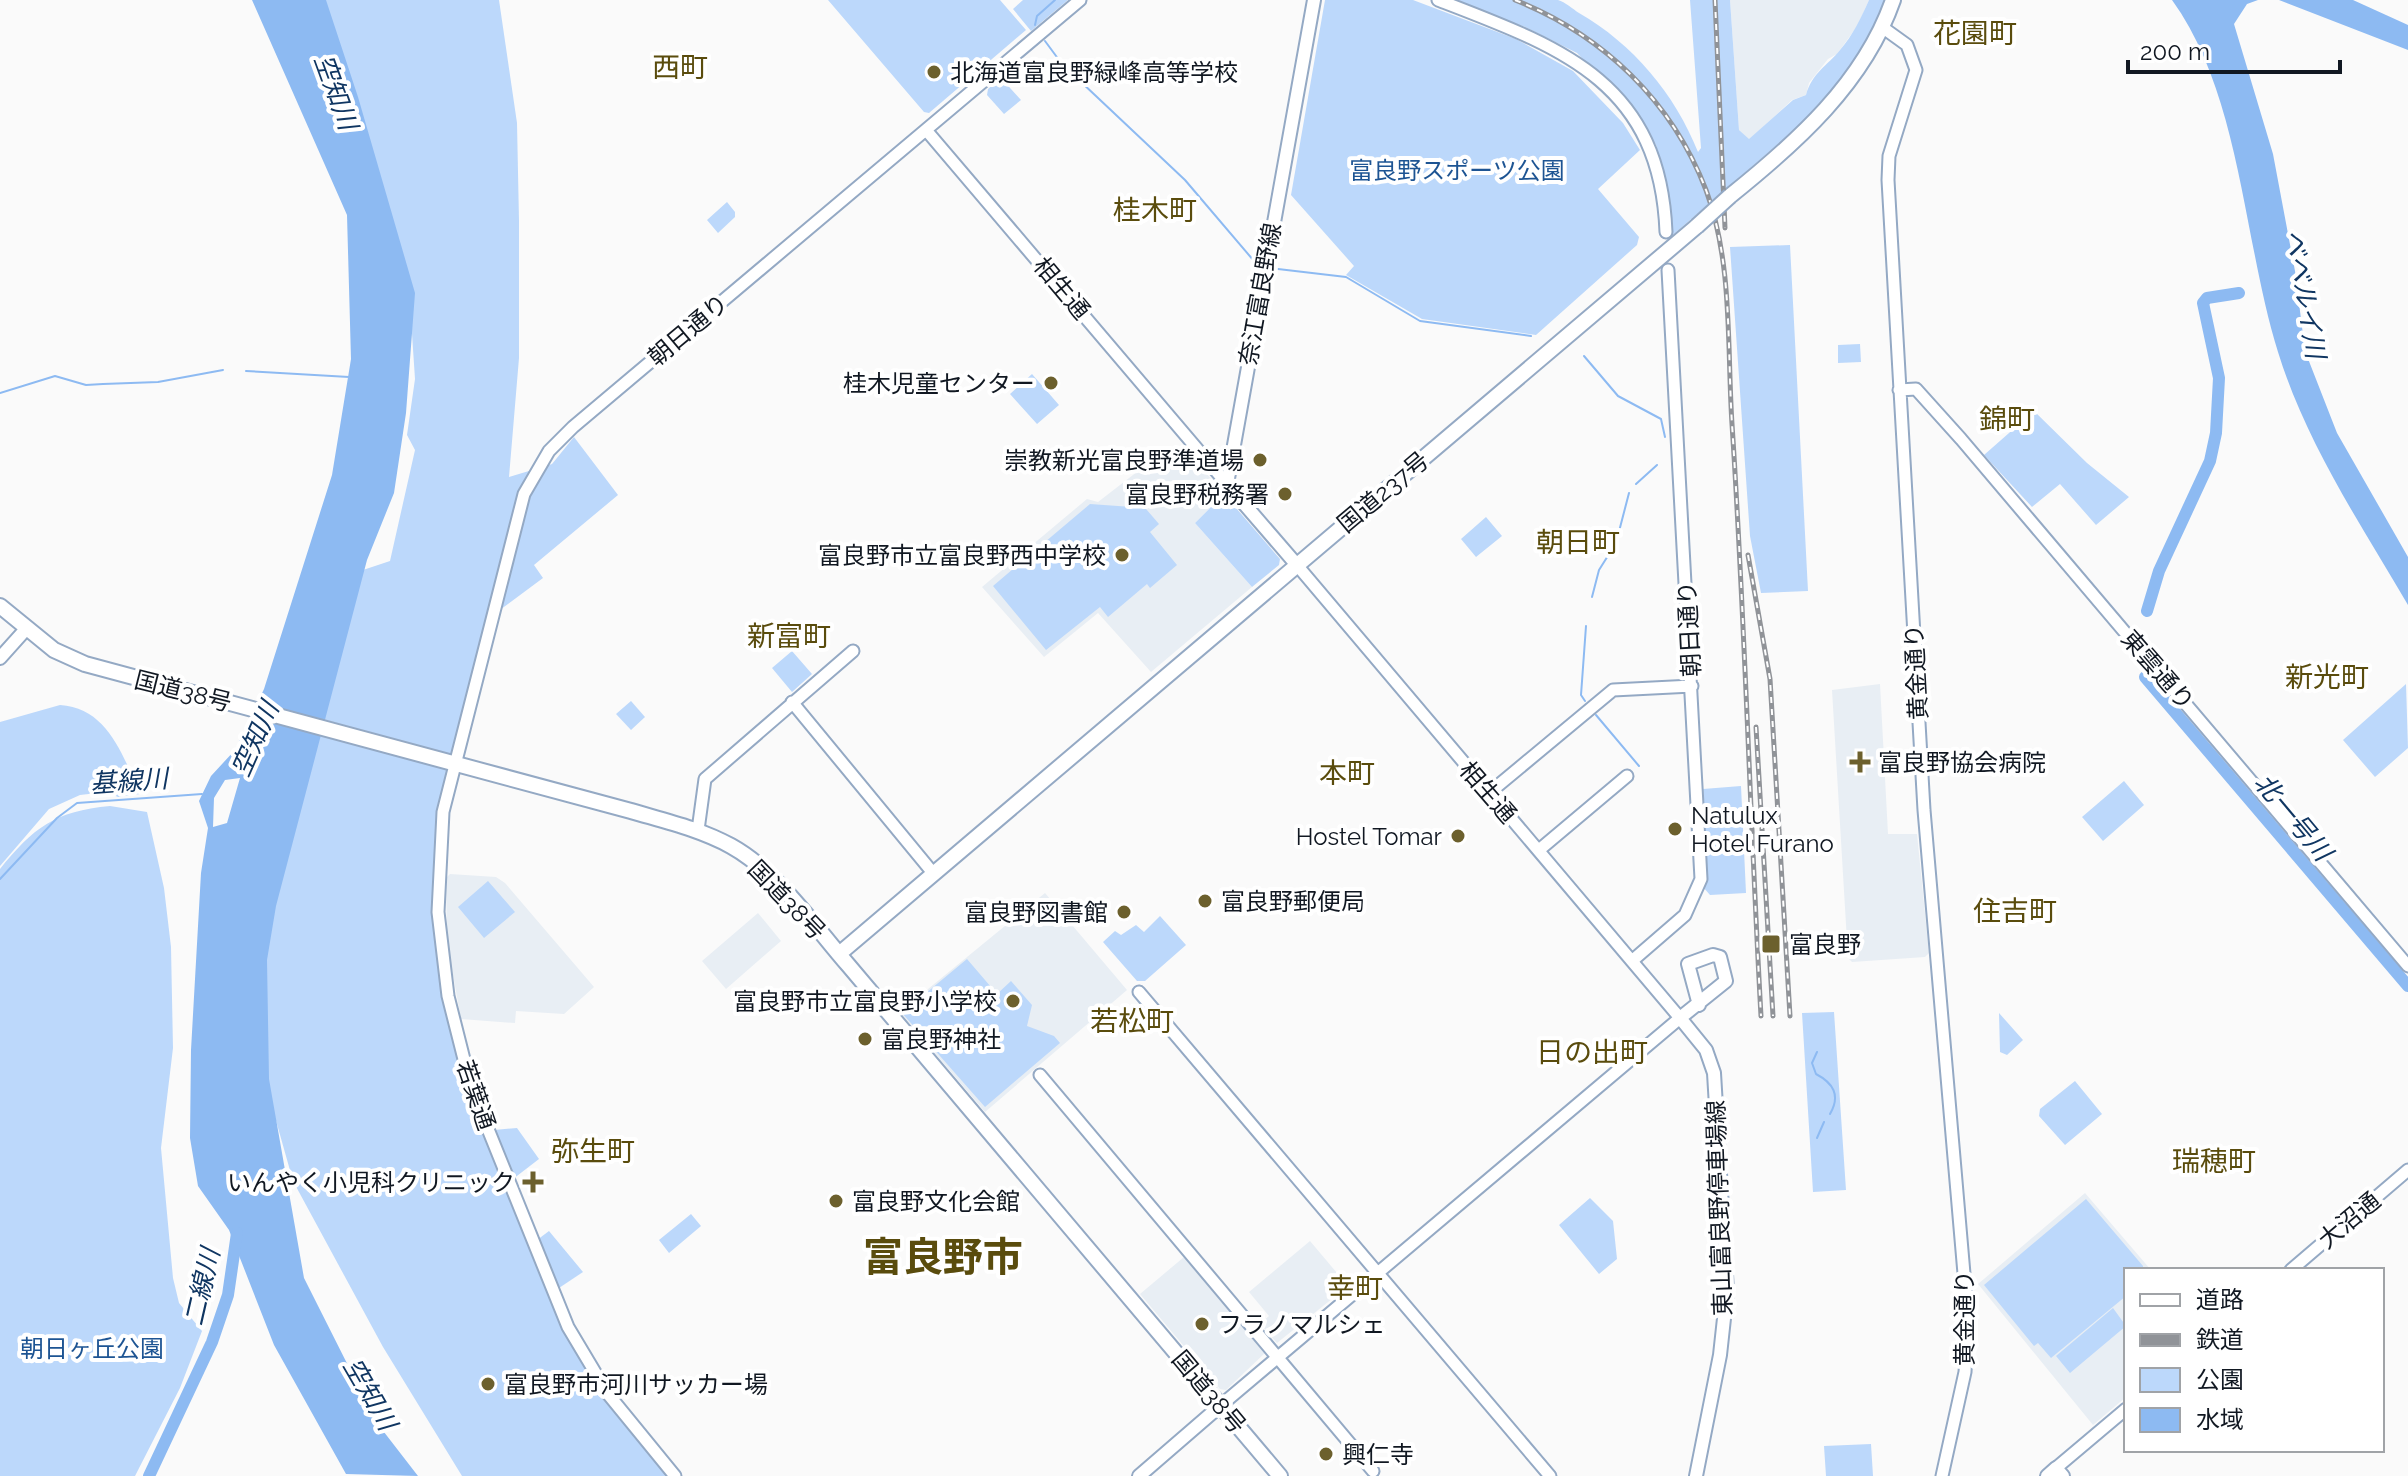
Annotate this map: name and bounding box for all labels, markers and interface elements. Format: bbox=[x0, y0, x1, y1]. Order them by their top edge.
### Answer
district label: 花園町 bbox=[1933, 17, 2017, 50]
scale bar bbox=[2128, 24, 2340, 74]
text: 200 m bbox=[2140, 37, 2210, 66]
water label: 空知川 bbox=[309, 50, 364, 137]
district label: 西町 bbox=[652, 51, 708, 84]
place label: 北海道富良野緑峰高等学校 bbox=[950, 58, 1238, 87]
marker: 北海道富良野緑峰高等学校 bbox=[925, 63, 943, 81]
park label: 富良野スポーツ公園 bbox=[1349, 156, 1565, 185]
district label: 桂木町 bbox=[1113, 194, 1197, 227]
street label: 奈江富良野線 bbox=[1233, 221, 1287, 367]
water label: ベベルイ川 bbox=[2279, 227, 2332, 364]
street label: 相生通 bbox=[1028, 251, 1096, 325]
street label: 朝日通り bbox=[642, 288, 734, 372]
place label: 桂木児童センター bbox=[843, 369, 1035, 398]
marker: 桂木児童センター bbox=[1042, 374, 1060, 392]
district label: 錦町 bbox=[1979, 403, 2035, 436]
place label: 崇教新光富良野準道場 bbox=[1004, 446, 1244, 475]
street label: 国道237号 bbox=[1332, 446, 1434, 538]
marker: 崇教新光富良野準道場 bbox=[1251, 451, 1269, 469]
place label: 富良野税務署 bbox=[1125, 480, 1269, 509]
marker: 富良野税務署 bbox=[1276, 485, 1294, 503]
district label: 朝日町 bbox=[1536, 526, 1620, 559]
place label: 富良野市立富良野西中学校 bbox=[818, 541, 1106, 570]
marker: 富良野市立富良野西中学校 bbox=[1113, 546, 1131, 564]
street label: 朝日通り bbox=[1672, 580, 1706, 678]
district label: 新富町 bbox=[747, 620, 831, 653]
street label: 黄金通り bbox=[1899, 623, 1933, 721]
street label: 東雲通り bbox=[2116, 624, 2200, 716]
district label: 新光町 bbox=[2285, 661, 2369, 694]
street label: 国道38号 bbox=[131, 665, 235, 717]
water label: 空知川 bbox=[225, 695, 286, 781]
place label: 富良野協会病院 bbox=[1878, 748, 2046, 777]
marker: 富良野協会病院 bbox=[1849, 751, 1871, 773]
street label: 相生通 bbox=[1453, 755, 1523, 829]
district label: 本町 bbox=[1319, 757, 1375, 790]
water label: 基線川 bbox=[89, 763, 172, 799]
water label: 北一号川 bbox=[2248, 768, 2340, 869]
place label: Natulux Hotel Furano bbox=[1691, 801, 1834, 858]
marker: Natulux Hotel Furano bbox=[1666, 820, 1684, 838]
place label: Hostel Tomar bbox=[1296, 822, 1443, 851]
marker: Hostel Tomar bbox=[1449, 827, 1467, 845]
street label: 国道38号 bbox=[742, 854, 832, 946]
place label: 富良野郵便局 bbox=[1221, 887, 1365, 916]
marker: 富良野郵便局 bbox=[1196, 892, 1214, 910]
district label: 住吉町 bbox=[1973, 895, 2057, 928]
place label: 富良野図書館 bbox=[964, 898, 1108, 927]
marker: 富良野図書館 bbox=[1115, 903, 1133, 921]
place label: 富良野 bbox=[1789, 930, 1861, 959]
marker: 富良野 bbox=[1760, 933, 1782, 955]
place label: 富良野市立富良野小学校 bbox=[733, 987, 997, 1016]
marker: 富良野市立富良野小学校 bbox=[1004, 992, 1022, 1010]
district label: 若松町 bbox=[1090, 1005, 1174, 1038]
place label: 富良野神社 bbox=[881, 1025, 1001, 1054]
marker: 富良野神社 bbox=[856, 1030, 874, 1048]
district label: 日の出町 bbox=[1536, 1036, 1648, 1069]
street label: 若葉通 bbox=[451, 1056, 501, 1134]
street label: 東山富良野停車場線 bbox=[1701, 1100, 1737, 1316]
district label: 弥生町 bbox=[551, 1135, 635, 1168]
district label: 瑞穂町 bbox=[2172, 1145, 2256, 1178]
place label: いんやく小児科クリニック bbox=[227, 1168, 515, 1197]
marker: いんやく小児科クリニック bbox=[522, 1171, 544, 1193]
street label: 大沼通 bbox=[2312, 1186, 2386, 1254]
place label: 富良野文化会館 bbox=[852, 1187, 1020, 1216]
marker: 富良野文化会館 bbox=[827, 1192, 845, 1210]
district label: 富良野市 bbox=[863, 1233, 1023, 1280]
water label: 二線川 bbox=[179, 1243, 226, 1328]
legend bbox=[2124, 1268, 2384, 1452]
street label: 黄金通り bbox=[1950, 1270, 1979, 1366]
district label: 幸町 bbox=[1327, 1272, 1383, 1305]
text: 道路 bbox=[2196, 1285, 2244, 1314]
place label: フラノマルシェ bbox=[1218, 1310, 1386, 1339]
marker: フラノマルシェ bbox=[1193, 1315, 1211, 1333]
text: 鉄道 bbox=[2196, 1325, 2244, 1354]
park label: 朝日ヶ丘公園 bbox=[20, 1334, 164, 1363]
street label: 国道38号 bbox=[1166, 1345, 1252, 1439]
water label: 空知川 bbox=[338, 1353, 404, 1438]
text: 公園 bbox=[2196, 1365, 2244, 1394]
place label: 富良野市河川サッカー場 bbox=[504, 1370, 768, 1399]
marker: 富良野市河川サッカー場 bbox=[479, 1375, 497, 1393]
text: 水域 bbox=[2196, 1405, 2244, 1434]
place label: 興仁寺 bbox=[1342, 1440, 1414, 1469]
marker: 興仁寺 bbox=[1317, 1445, 1335, 1463]

